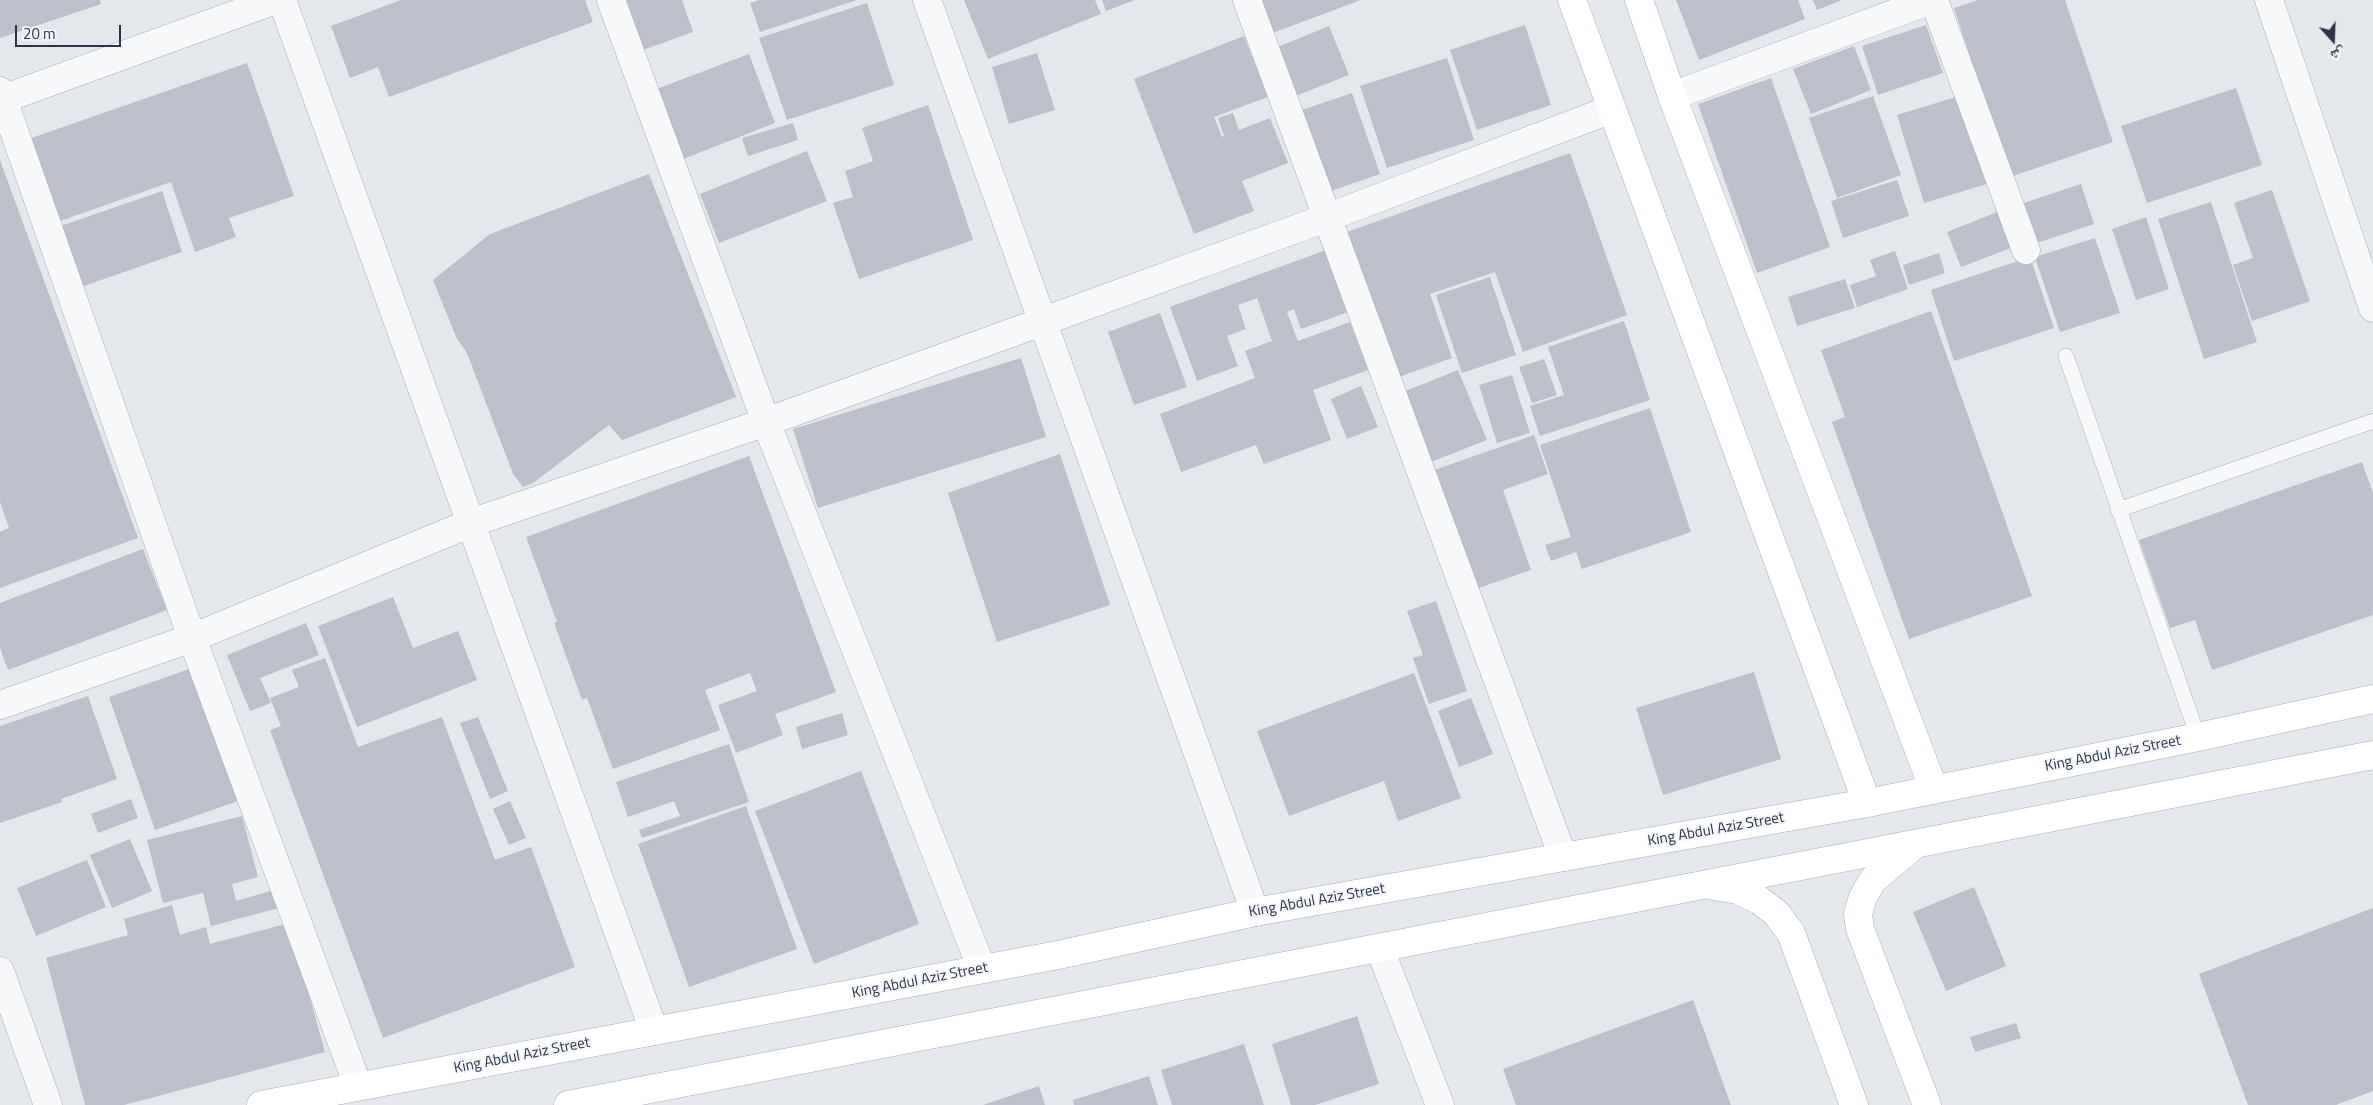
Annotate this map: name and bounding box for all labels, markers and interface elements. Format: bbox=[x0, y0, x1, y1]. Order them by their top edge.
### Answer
scale bar bbox=[18, 15, 124, 47]
north arrow bbox=[2308, 15, 2358, 65]
text: 20 m bbox=[23, 22, 56, 45]
text: ش bbox=[2328, 42, 2349, 67]
street label: King Abdul Aziz Street bbox=[2043, 732, 2183, 776]
street label: King Abdul Aziz Street bbox=[1646, 809, 1786, 851]
street label: King Abdul Aziz Street bbox=[1247, 880, 1387, 922]
street label: King Abdul Aziz Street bbox=[850, 959, 990, 1003]
street label: King Abdul Aziz Street bbox=[452, 1034, 592, 1078]

